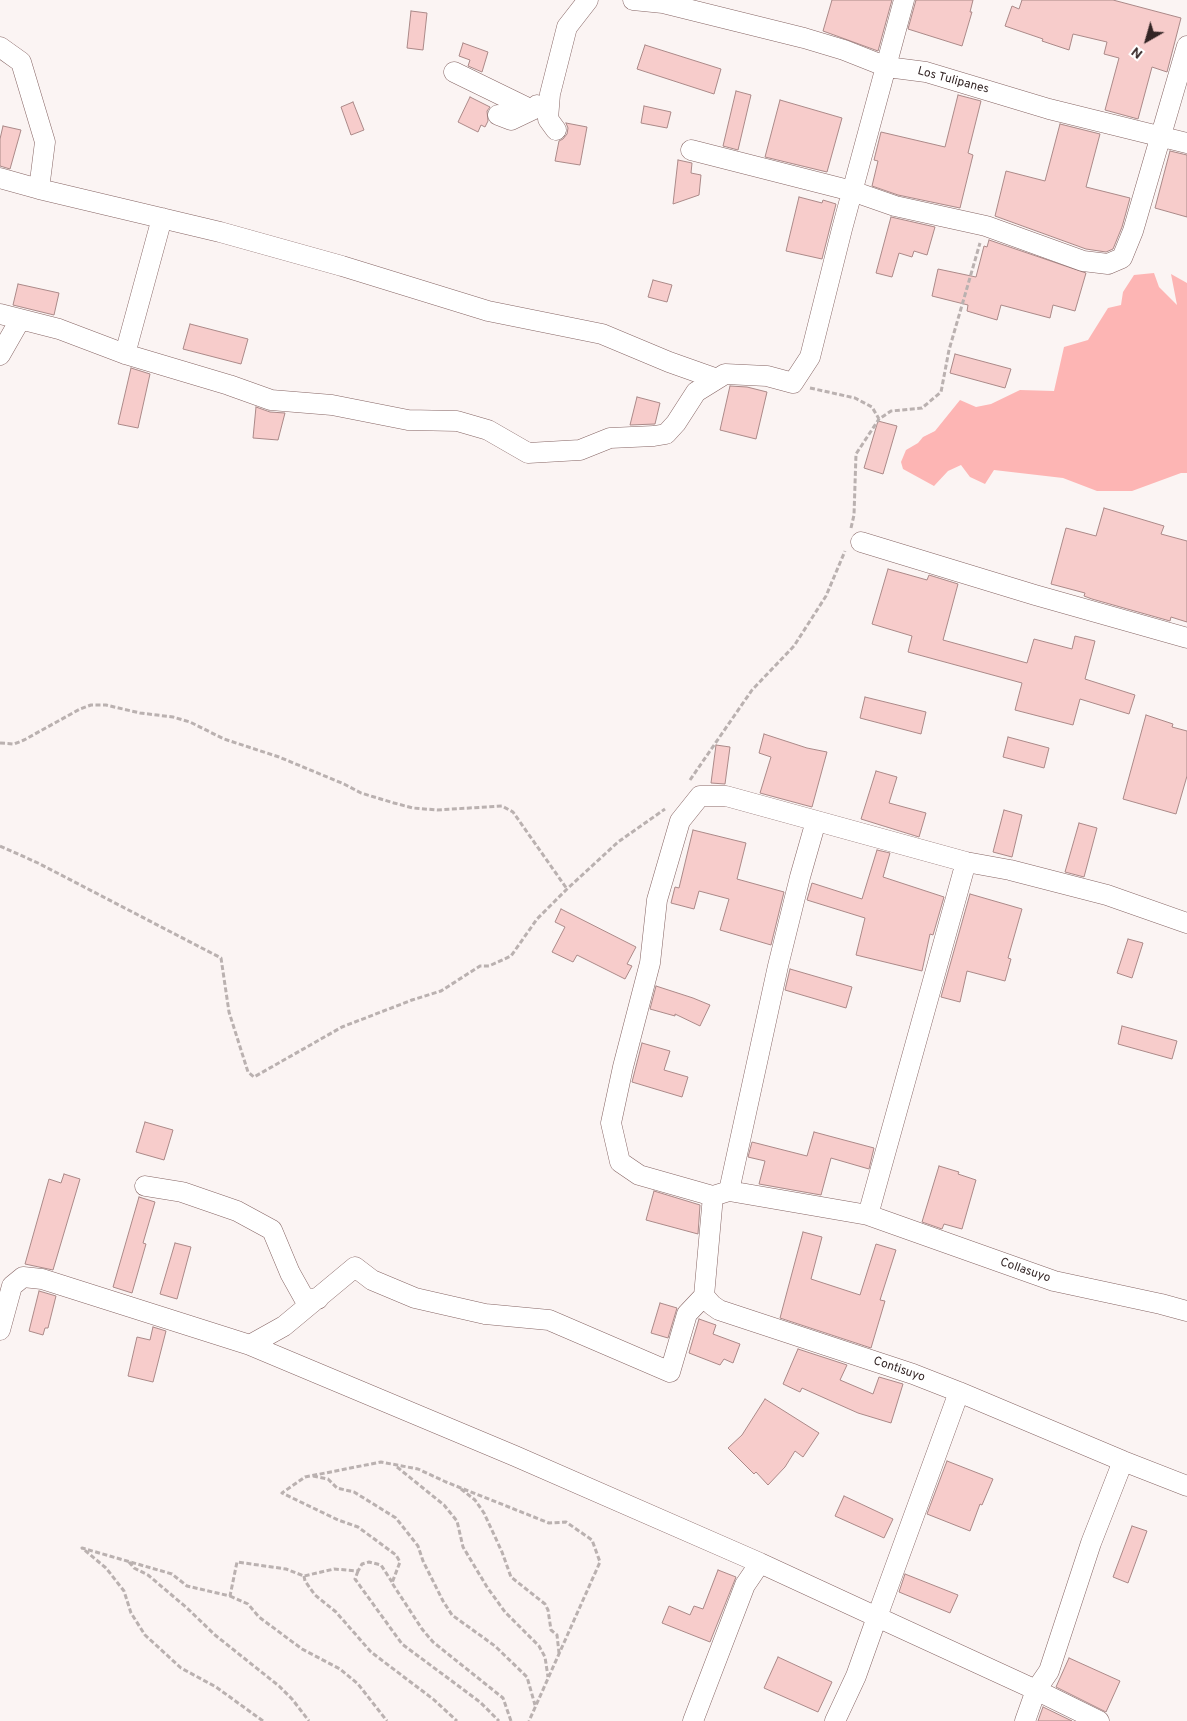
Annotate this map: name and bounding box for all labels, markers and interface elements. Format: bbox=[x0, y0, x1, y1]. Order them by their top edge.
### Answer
north arrow bbox=[1122, 15, 1172, 65]
text: N bbox=[1128, 42, 1147, 62]
street label: Los Tulipanes bbox=[916, 65, 990, 97]
street label: Collasuyo bbox=[998, 1256, 1052, 1286]
street label: Contisuyo bbox=[871, 1354, 927, 1386]

